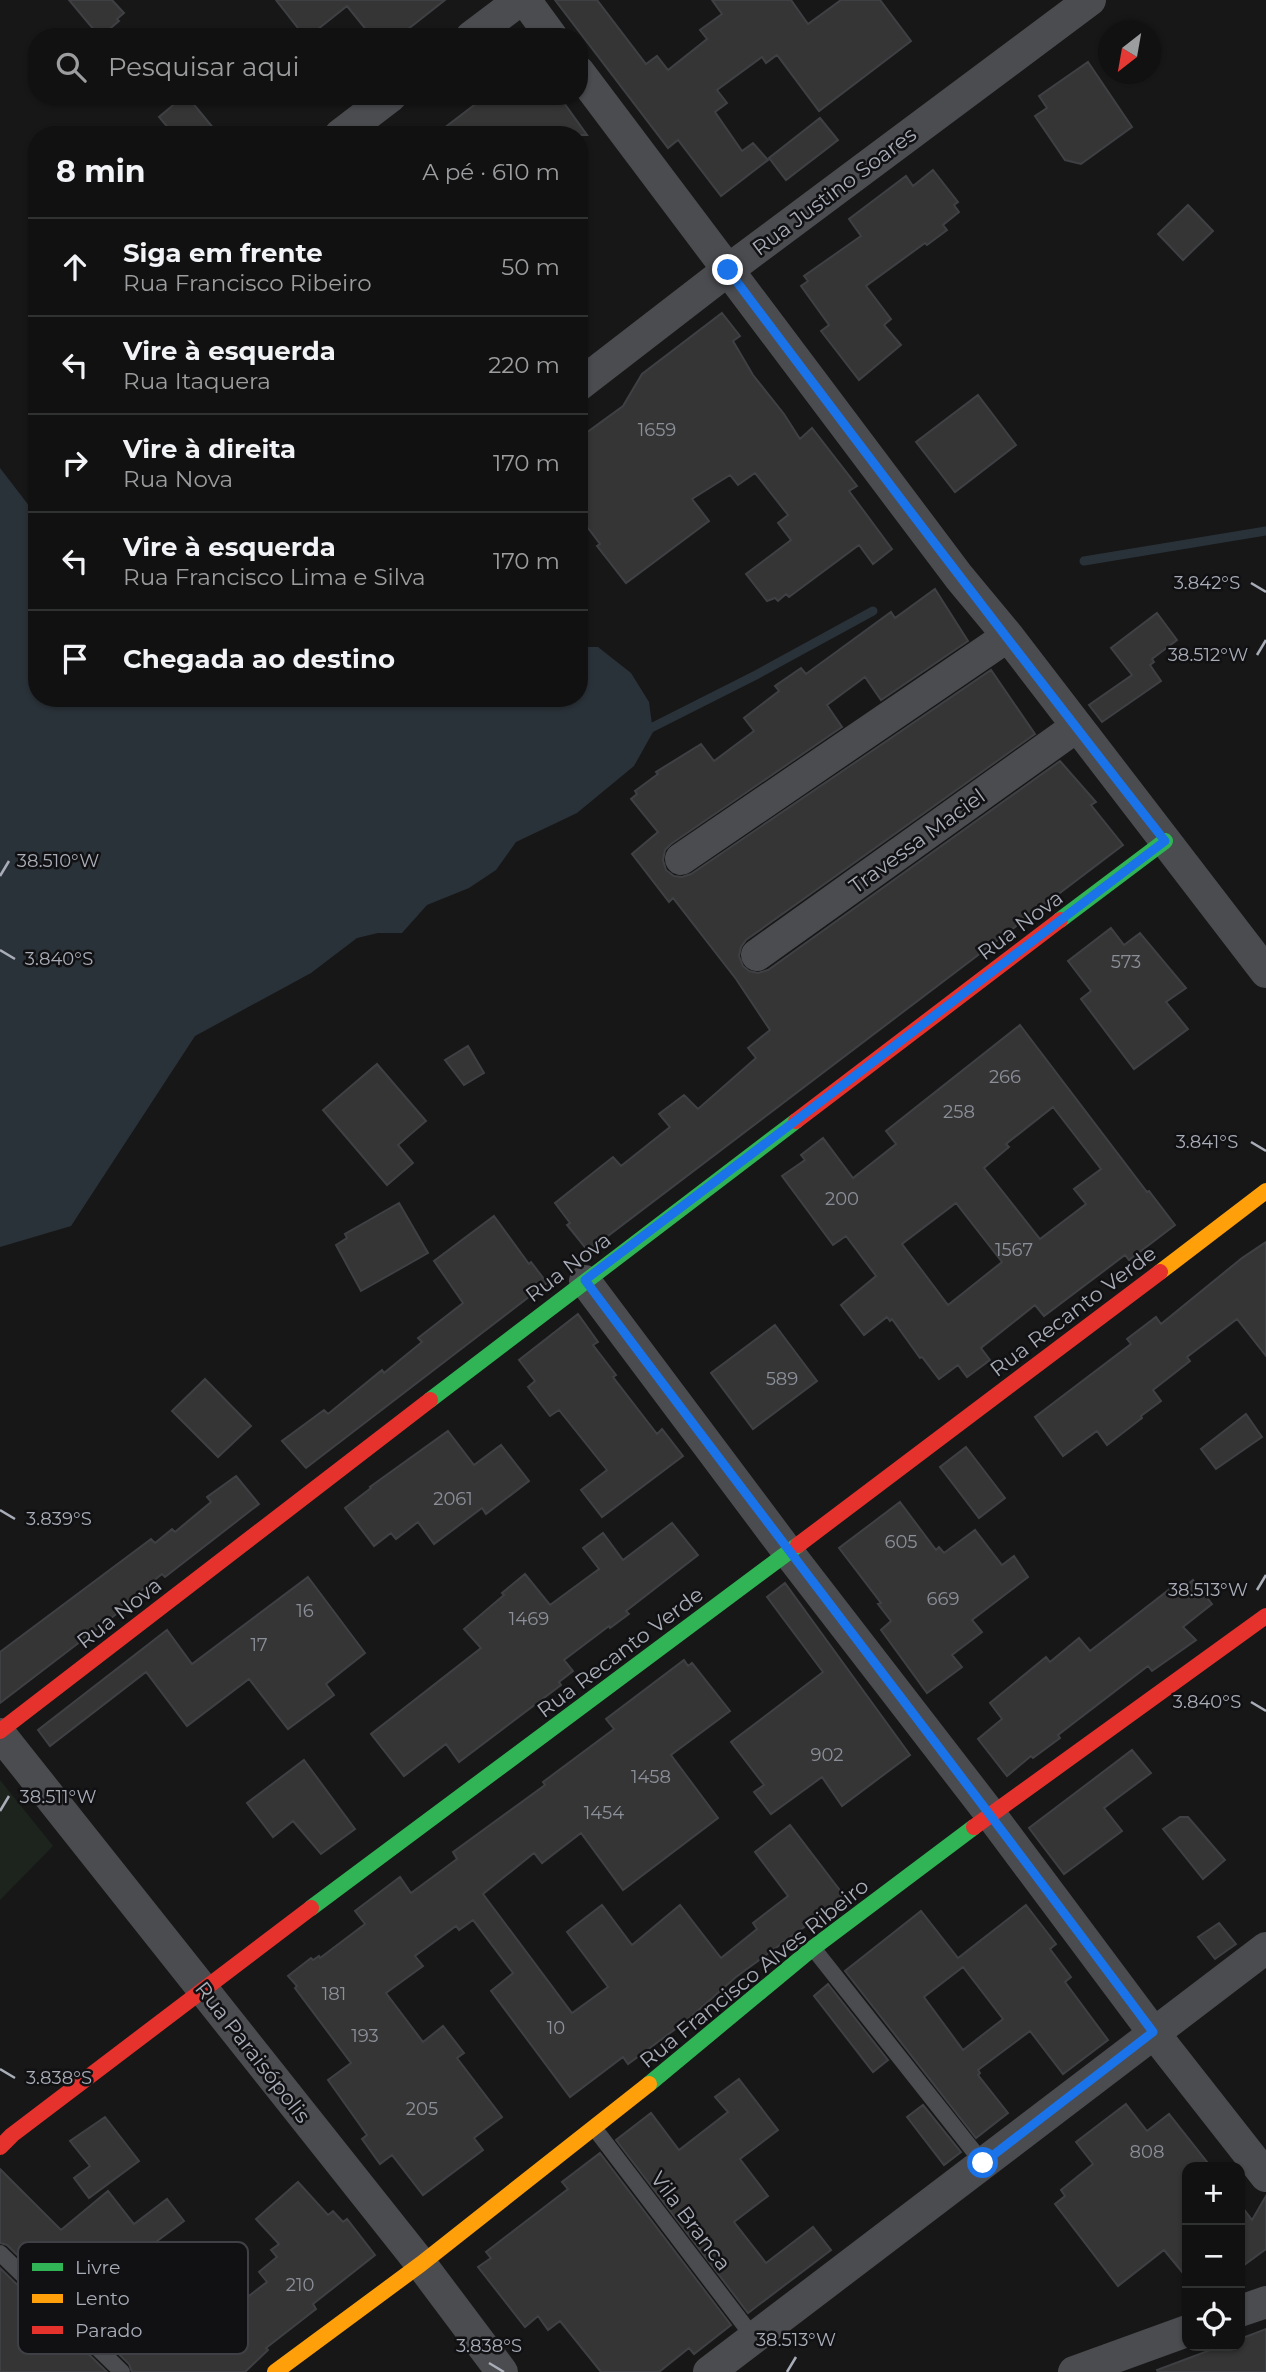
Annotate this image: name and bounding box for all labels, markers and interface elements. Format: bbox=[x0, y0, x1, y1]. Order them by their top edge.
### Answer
north arrow bbox=[1098, 21, 1161, 84]
search box bbox=[28, 28, 588, 105]
icon: search bbox=[52, 48, 90, 86]
text: Pesquisar aqui bbox=[108, 51, 300, 83]
street label: Rua Justino Soares bbox=[747, 121, 921, 261]
text: 8 min bbox=[56, 153, 146, 190]
text: A pé · 610 m bbox=[422, 158, 560, 186]
text: Siga em frente bbox=[123, 237, 323, 269]
icon: ahead bbox=[56, 248, 94, 286]
text: 50 m bbox=[501, 253, 560, 281]
route end bbox=[712, 254, 743, 285]
text: Rua Francisco Ribeiro bbox=[123, 269, 372, 297]
text: Vire à esquerda bbox=[123, 335, 336, 367]
icon: left bbox=[56, 346, 94, 384]
text: 220 m bbox=[488, 351, 560, 379]
text: Rua Itaquera bbox=[123, 367, 271, 395]
house number: 1659 bbox=[638, 419, 676, 441]
text: Vire à direita bbox=[123, 433, 296, 465]
icon: right bbox=[56, 444, 94, 482]
text: 170 m bbox=[493, 449, 560, 477]
text: Rua Nova bbox=[123, 465, 233, 493]
text: Vire à esquerda bbox=[123, 531, 336, 563]
icon: left bbox=[56, 542, 94, 580]
text: 170 m bbox=[493, 547, 560, 575]
text: Rua Francisco Lima e Silva bbox=[123, 563, 426, 591]
text: 3.842°S bbox=[1174, 572, 1240, 594]
icon: arrive bbox=[56, 640, 94, 678]
text: Chegada ao destino bbox=[123, 643, 395, 675]
text: 38.512°W bbox=[1168, 644, 1248, 666]
street label: Travessa Maciel bbox=[844, 783, 990, 899]
text: 38.510°W bbox=[17, 850, 99, 872]
street label: Rua Nova bbox=[972, 885, 1068, 965]
text: 3.840°S bbox=[25, 948, 93, 970]
house number: 573 bbox=[1111, 951, 1141, 973]
house number: 266 bbox=[989, 1066, 1021, 1088]
house number: 258 bbox=[943, 1101, 975, 1123]
text: 3.841°S bbox=[1176, 1131, 1238, 1153]
house number: 200 bbox=[825, 1188, 859, 1210]
street label: Rua Nova bbox=[520, 1227, 616, 1307]
house number: 1567 bbox=[995, 1239, 1033, 1261]
street label: Rua Recanto Verde bbox=[985, 1240, 1161, 1382]
house number: 589 bbox=[766, 1368, 798, 1390]
house number: 2061 bbox=[433, 1488, 473, 1510]
text: 3.839°S bbox=[26, 1508, 92, 1530]
house number: 605 bbox=[884, 1531, 918, 1553]
street label: Rua Nova bbox=[72, 1572, 166, 1654]
text: 38.513°W bbox=[1168, 1579, 1248, 1601]
street label: Rua Recanto Verde bbox=[532, 1581, 708, 1723]
house number: 669 bbox=[927, 1588, 959, 1610]
house number: 16 bbox=[296, 1600, 314, 1622]
house number: 1469 bbox=[509, 1608, 549, 1630]
house number: 17 bbox=[250, 1634, 268, 1656]
text: 3.840°S bbox=[1173, 1691, 1241, 1713]
house number: 902 bbox=[810, 1744, 844, 1766]
house number: 1458 bbox=[631, 1766, 671, 1788]
text: 38.511°W bbox=[20, 1786, 96, 1808]
house number: 1454 bbox=[584, 1802, 624, 1824]
street label: Rua Francisco Alves Ribeiro bbox=[635, 1873, 873, 2073]
street label: Rua Paraisópolis bbox=[190, 1976, 316, 2128]
house number: 181 bbox=[322, 1983, 346, 2005]
house number: 10 bbox=[547, 2017, 565, 2039]
house number: 193 bbox=[351, 2025, 379, 2047]
text: 3.838°S bbox=[26, 2067, 92, 2089]
house number: 205 bbox=[406, 2098, 438, 2120]
house number: 808 bbox=[1130, 2141, 1164, 2163]
route start bbox=[967, 2147, 998, 2178]
map controls bbox=[1182, 2162, 1245, 2351]
button: + bbox=[1182, 2162, 1245, 2225]
street label: Vila Branca bbox=[646, 2166, 736, 2276]
button: − bbox=[1182, 2225, 1245, 2288]
legend bbox=[18, 2242, 248, 2354]
text: Livre bbox=[75, 2256, 120, 2279]
house number: 210 bbox=[286, 2274, 314, 2296]
text: Lento bbox=[75, 2287, 130, 2310]
button: locate bbox=[1182, 2288, 1245, 2351]
text: Parado bbox=[75, 2319, 143, 2342]
text: 38.513°W bbox=[756, 2329, 836, 2351]
text: 3.838°S bbox=[456, 2335, 522, 2357]

